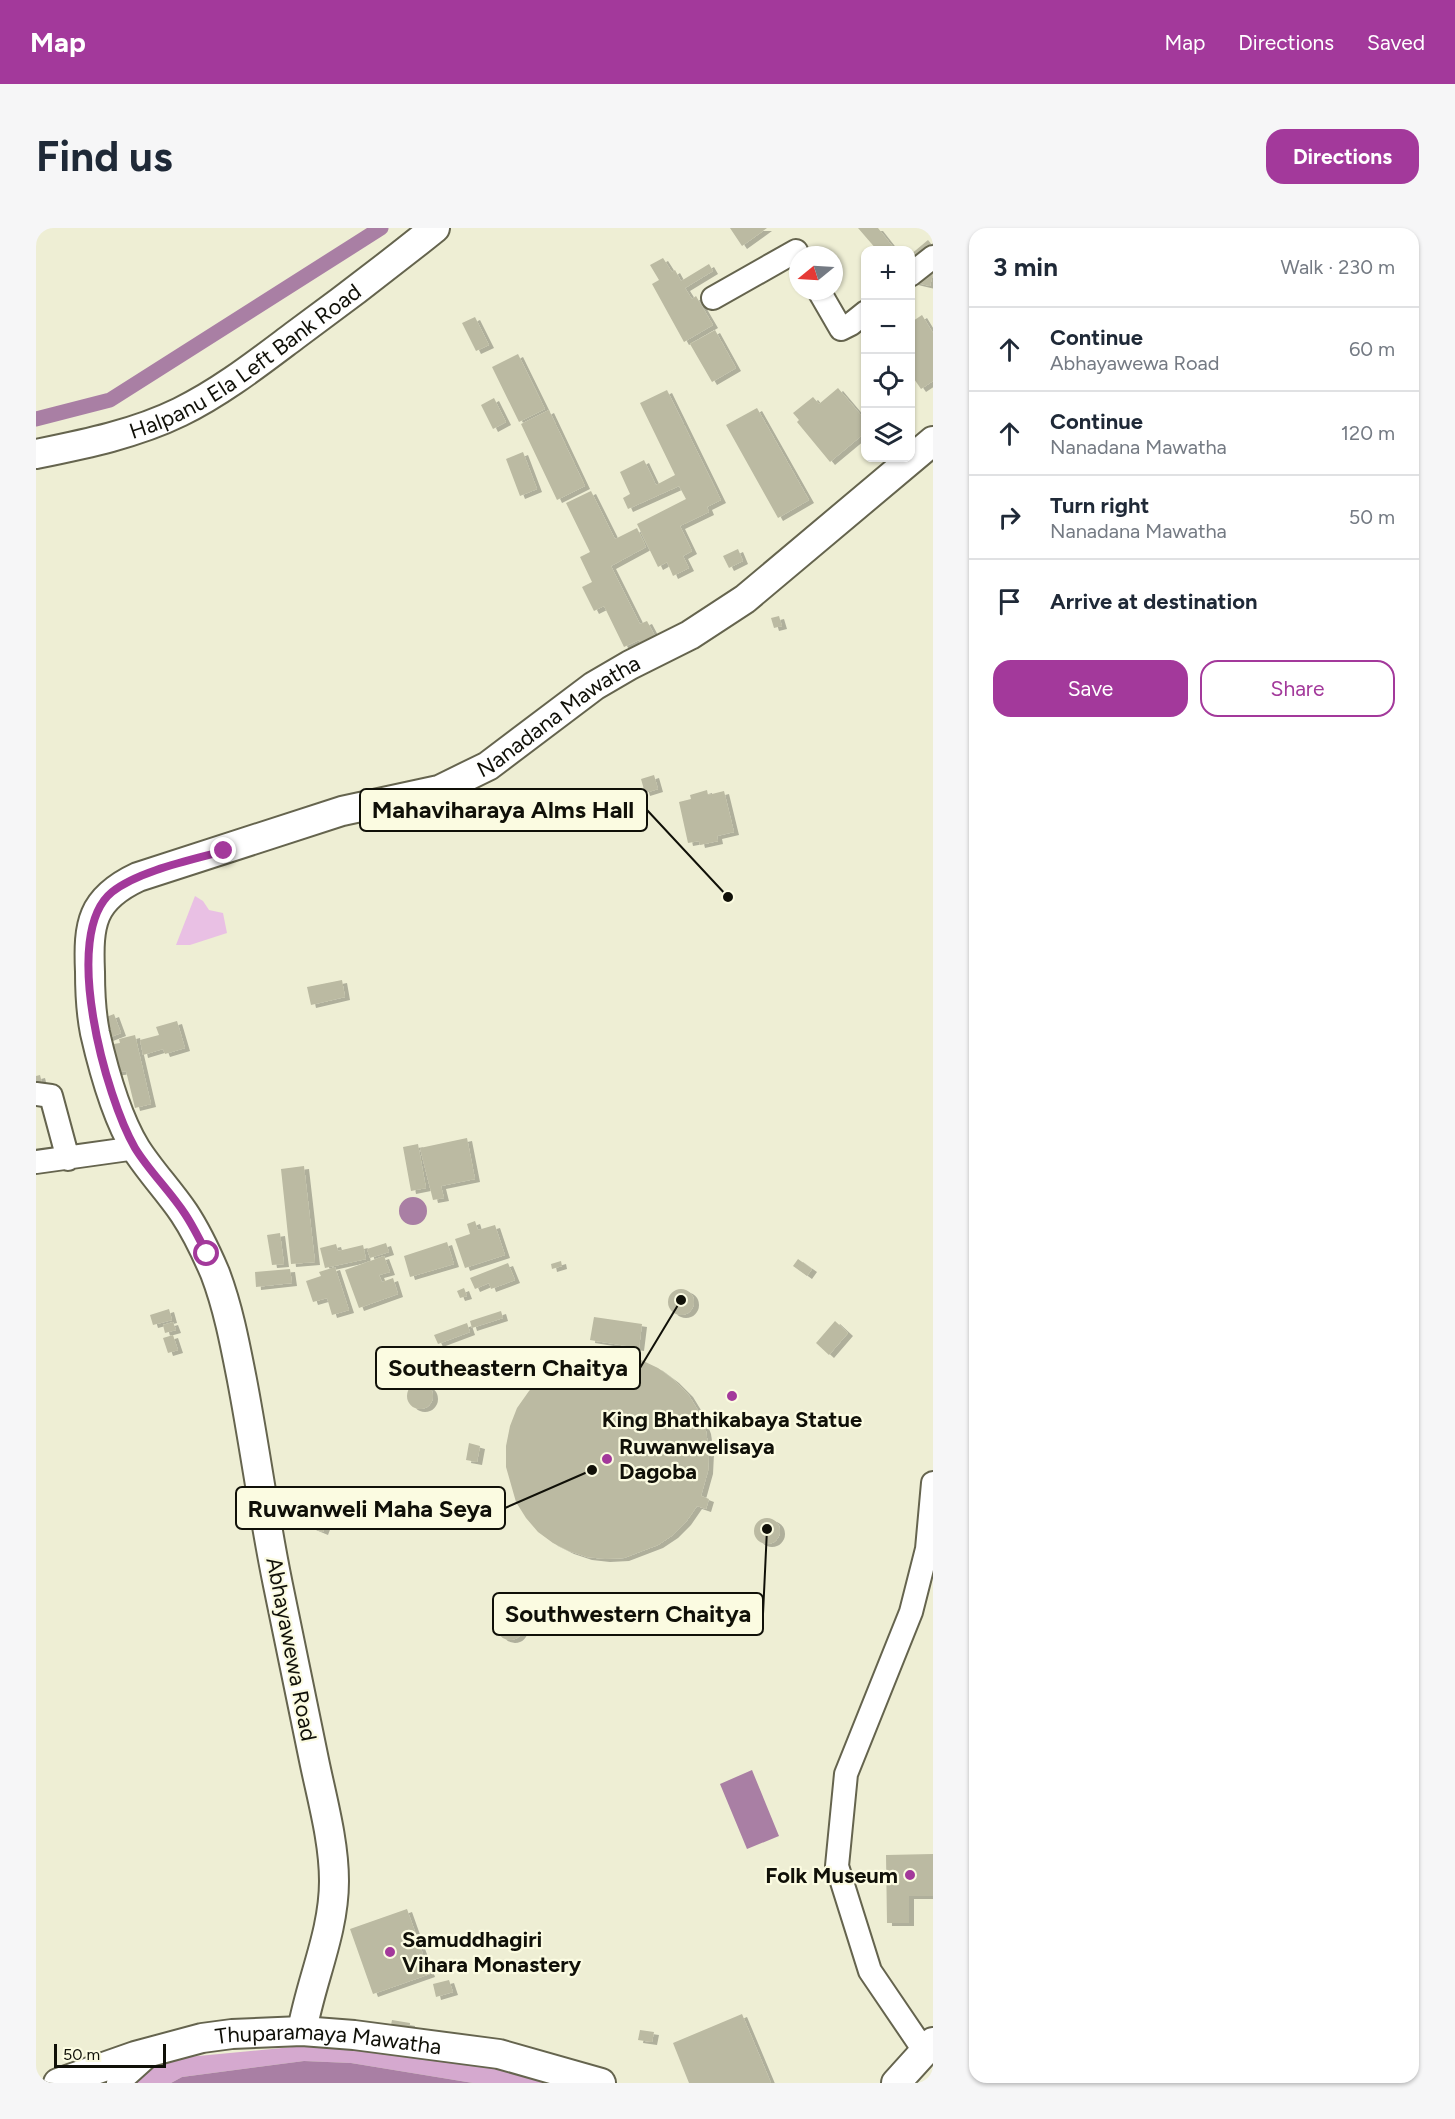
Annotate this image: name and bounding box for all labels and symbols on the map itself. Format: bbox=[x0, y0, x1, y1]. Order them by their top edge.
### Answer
north arrow bbox=[789, 246, 843, 300]
street label: Halpanu Ela Left Bank Road bbox=[126, 278, 366, 445]
street label: Nanadana Mawatha bbox=[472, 649, 645, 783]
callout: Mahaviharaya Alms Hall bbox=[360, 789, 647, 831]
text: Mahaviharaya Alms Hall bbox=[372, 795, 634, 824]
route end bbox=[210, 837, 236, 863]
route start bbox=[193, 1240, 219, 1266]
callout: Southeastern Chaitya bbox=[376, 1347, 640, 1389]
text: Southeastern Chaitya bbox=[388, 1353, 628, 1382]
marker: King Bhathikabaya Statue bbox=[725, 1389, 739, 1403]
place label: King Bhathikabaya Statue bbox=[602, 1406, 862, 1433]
place label: Ruwanwelisaya Dagoba bbox=[619, 1433, 775, 1485]
marker: Ruwanwelisaya Dagoba bbox=[600, 1452, 614, 1466]
callout: Ruwanweli Maha Seya bbox=[236, 1487, 505, 1529]
text: Ruwanweli Maha Seya bbox=[248, 1494, 492, 1523]
street label: Abhayawewa Road bbox=[260, 1555, 323, 1743]
callout: Southwestern Chaitya bbox=[493, 1593, 763, 1635]
text: Southwestern Chaitya bbox=[505, 1599, 751, 1628]
place label: Folk Museum bbox=[765, 1862, 898, 1889]
marker: Folk Museum bbox=[903, 1868, 917, 1882]
place label: Samuddhagiri Vihara Monastery bbox=[402, 1926, 581, 1978]
marker: Samuddhagiri Vihara Monastery bbox=[383, 1945, 397, 1959]
street label: Thuparamaya Mawatha bbox=[214, 2017, 443, 2060]
scale bar bbox=[54, 2041, 166, 2068]

